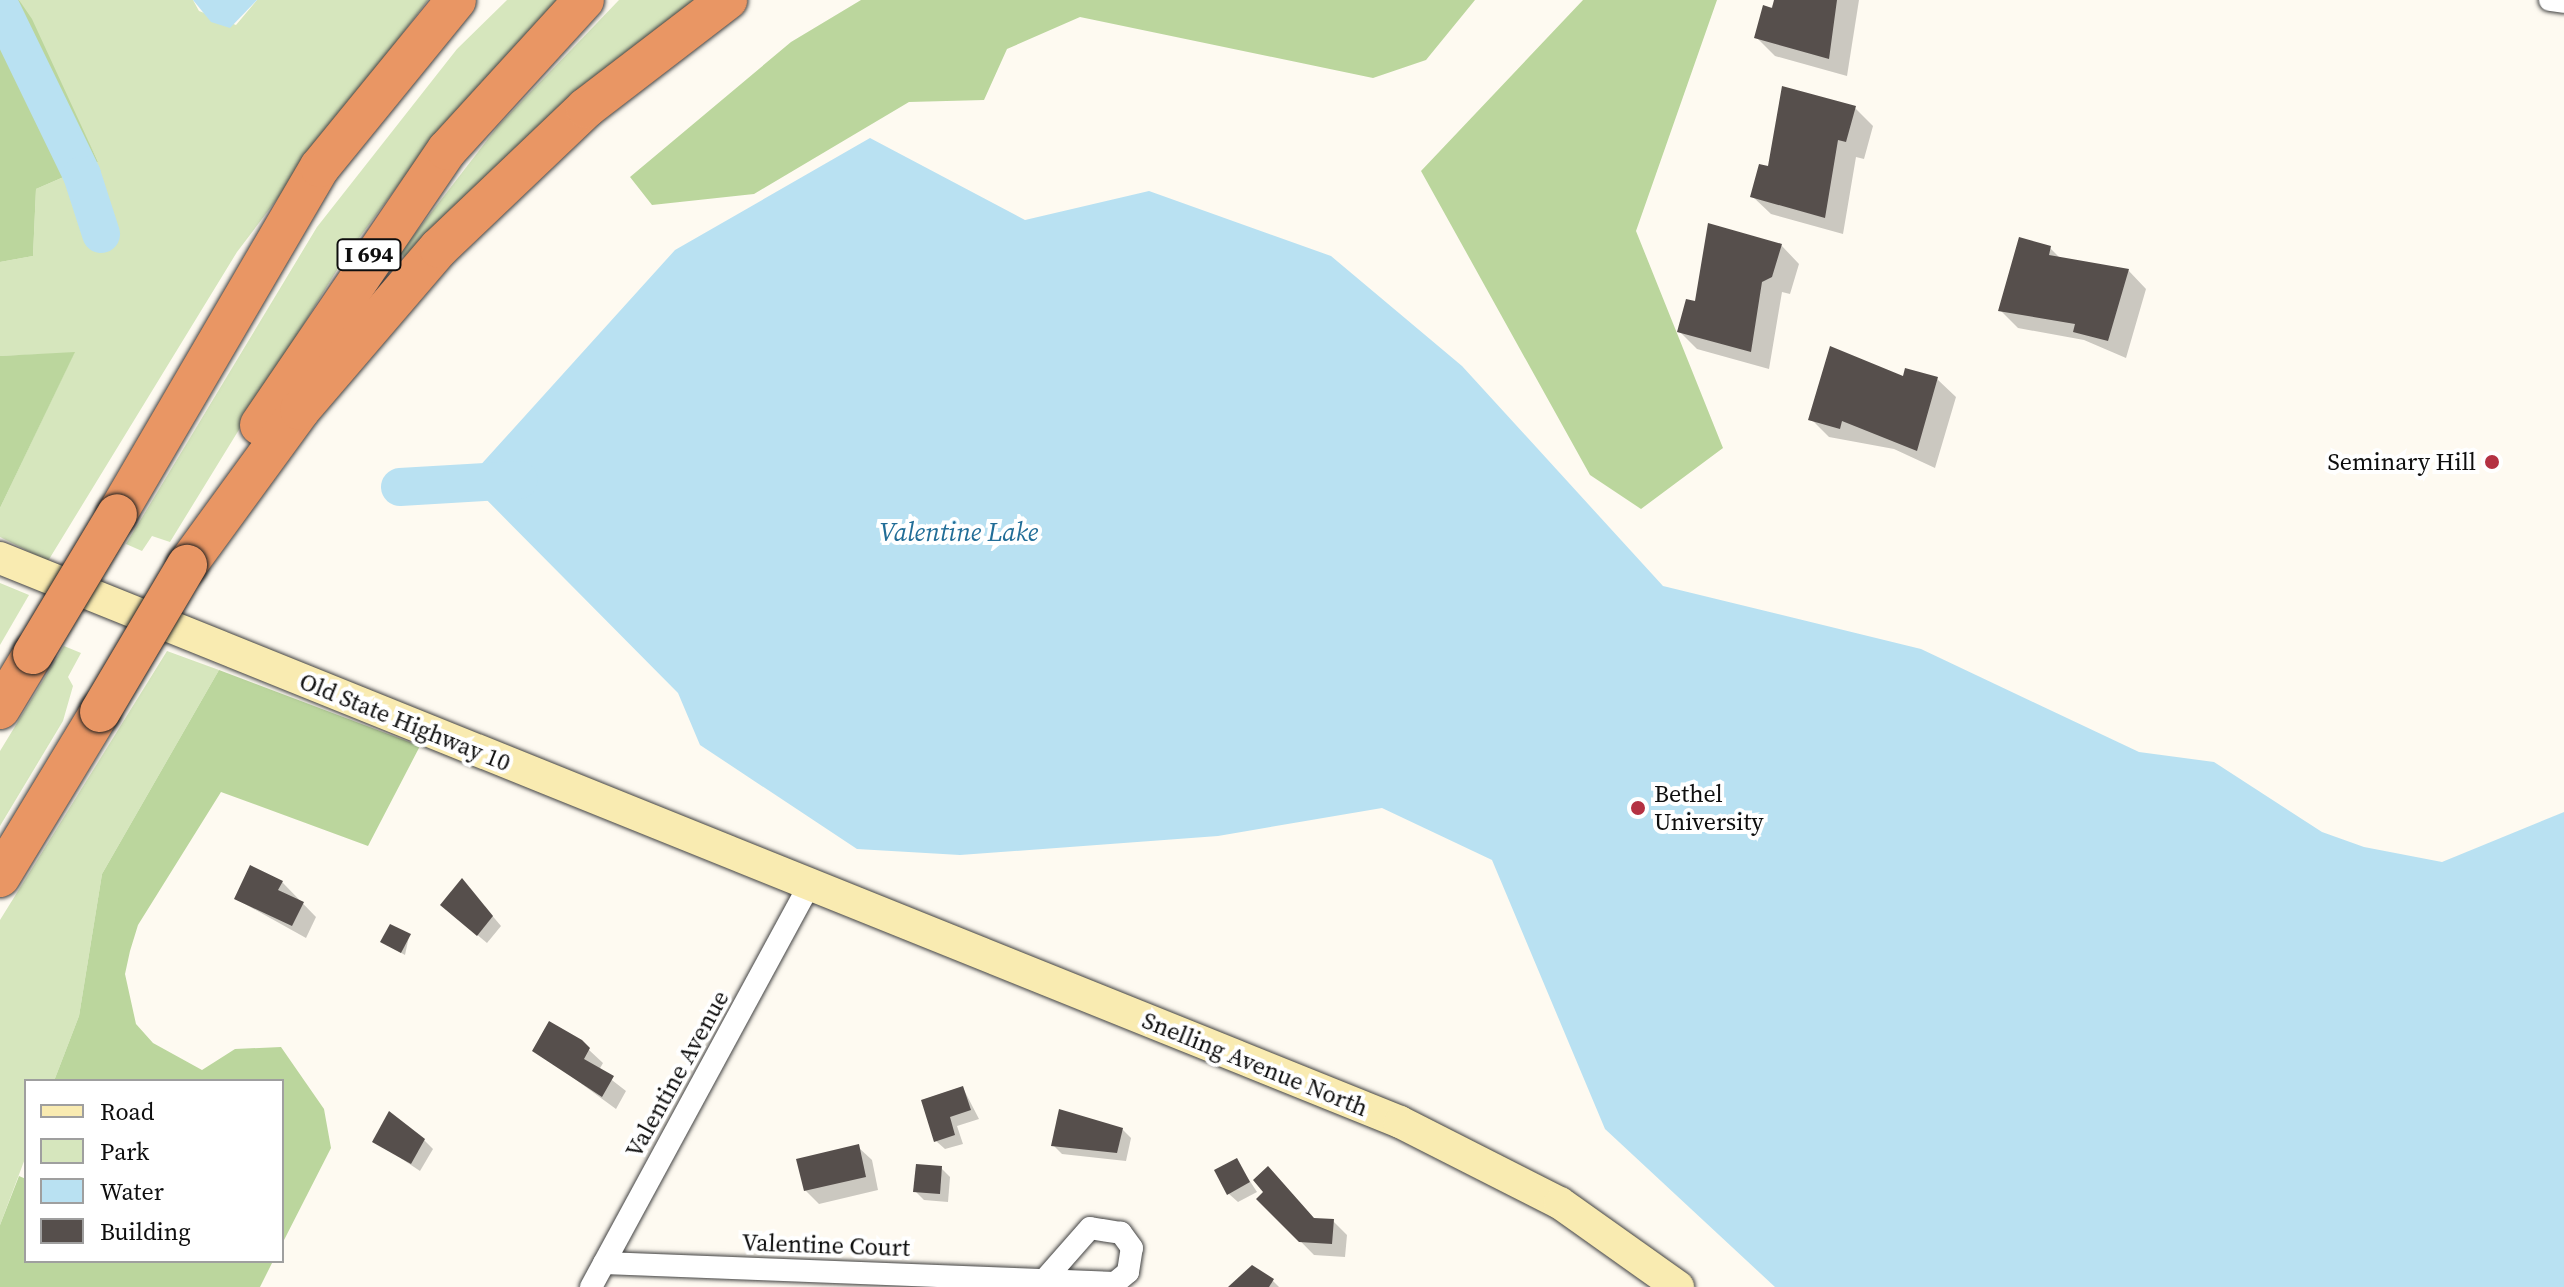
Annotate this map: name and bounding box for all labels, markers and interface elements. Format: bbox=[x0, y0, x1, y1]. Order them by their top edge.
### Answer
road number: I 694 bbox=[335, 237, 403, 273]
place label: Seminary Hill bbox=[2327, 448, 2476, 476]
marker: Seminary Hill bbox=[2483, 453, 2501, 471]
water label: Valentine Lake bbox=[880, 517, 1038, 549]
street label: Old State Highway 10 bbox=[295, 667, 515, 777]
place label: Bethel University bbox=[1654, 780, 1764, 836]
marker: Bethel University bbox=[1629, 799, 1647, 817]
street label: Valentine Avenue bbox=[619, 986, 735, 1162]
street label: Snelling Avenue North bbox=[1138, 1006, 1372, 1122]
legend bbox=[24, 1079, 284, 1263]
text: Road bbox=[100, 1095, 154, 1128]
text: Park bbox=[100, 1135, 149, 1168]
text: Water bbox=[100, 1175, 164, 1208]
text: Building bbox=[100, 1215, 191, 1248]
street label: Valentine Court bbox=[742, 1228, 910, 1262]

